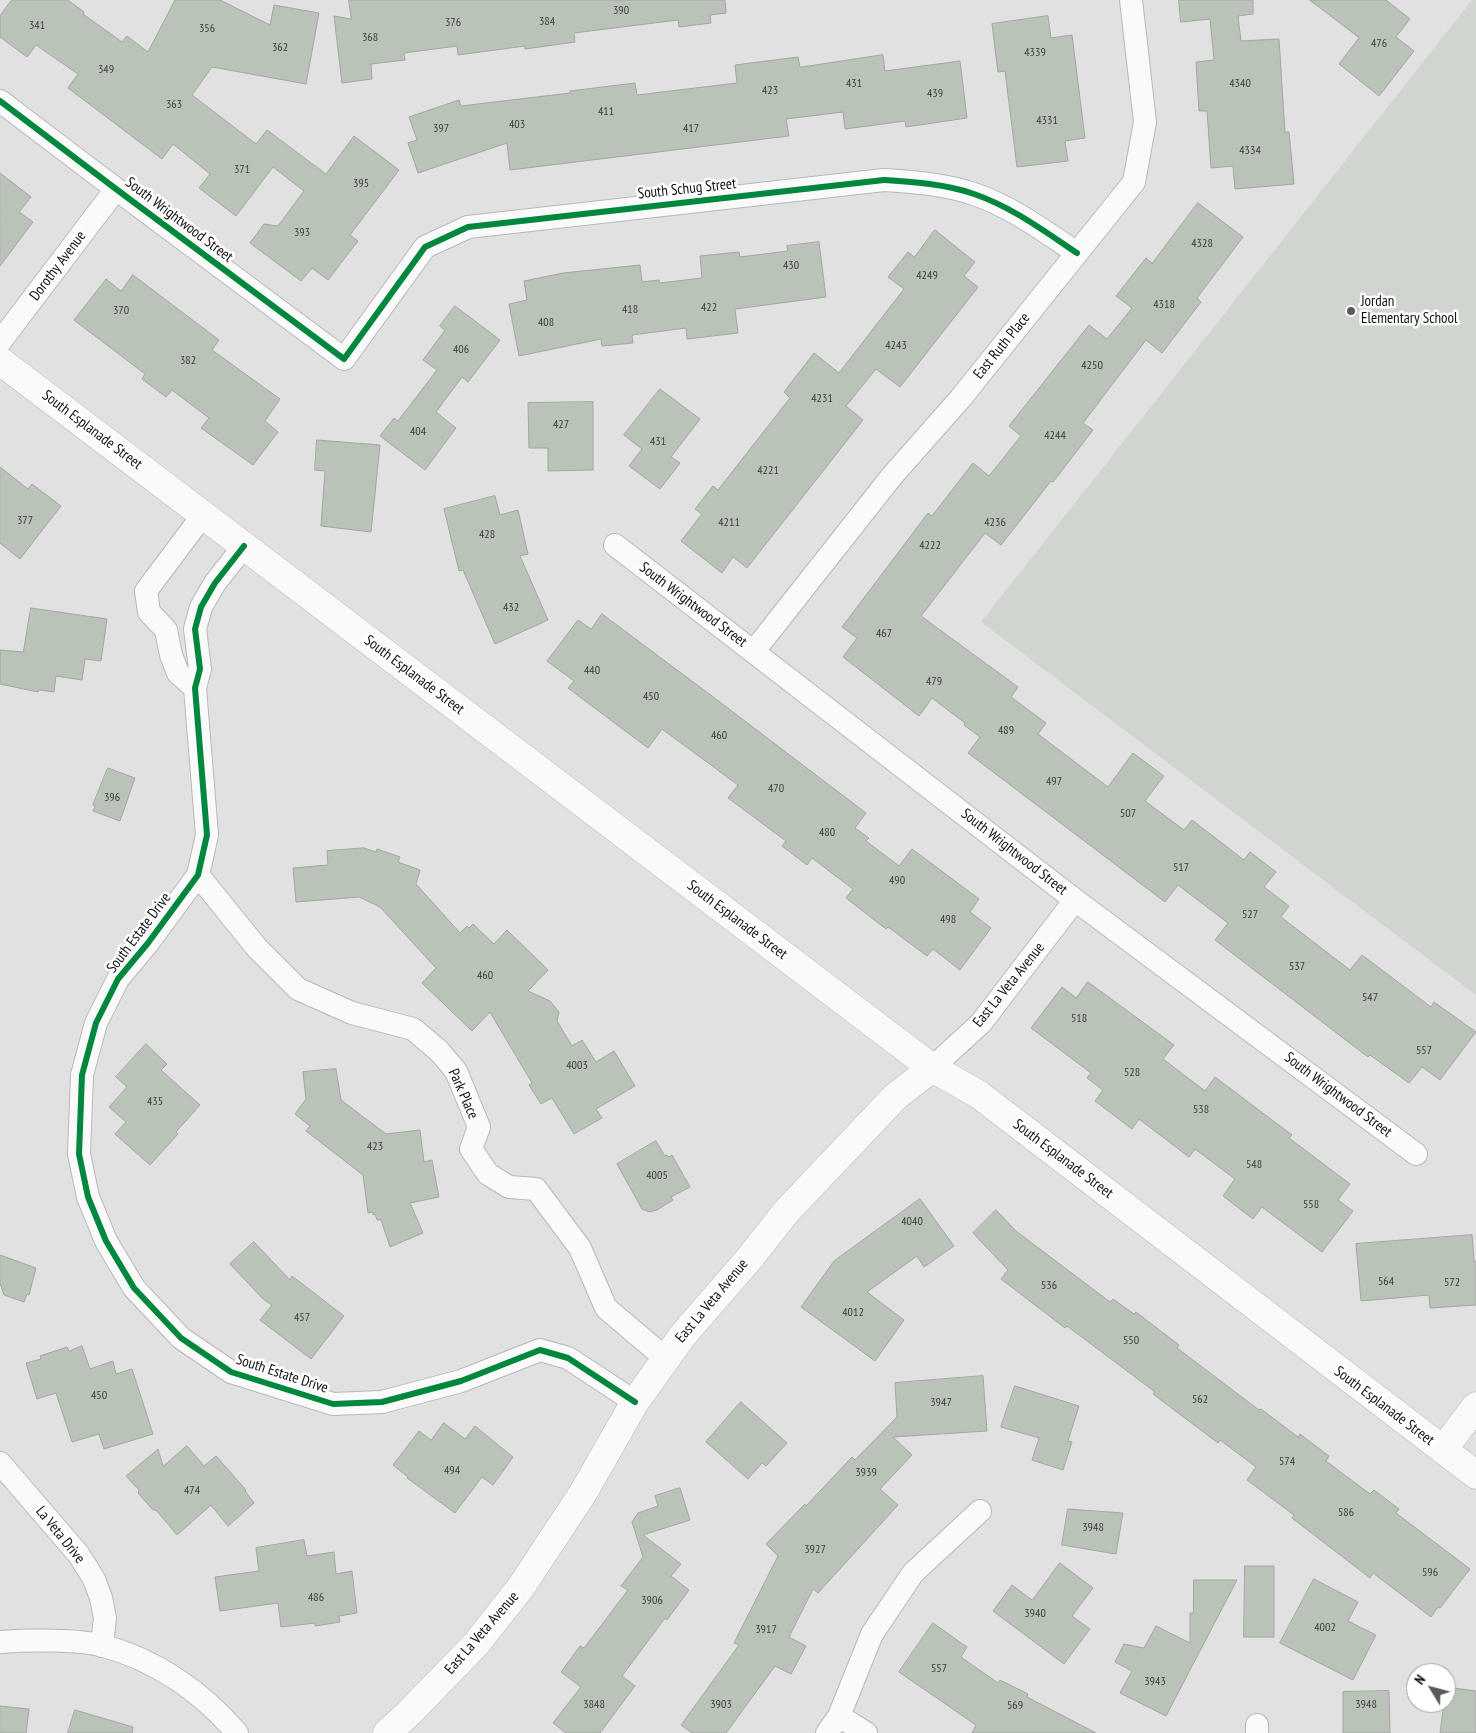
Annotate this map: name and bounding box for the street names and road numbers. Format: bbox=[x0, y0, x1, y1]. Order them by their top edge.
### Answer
street label: South Wrightwood Street bbox=[122, 174, 236, 266]
street label: South Schug Street bbox=[637, 175, 737, 203]
street label: Dorothy Avenue bbox=[26, 228, 90, 304]
street label: East Ruth Place bbox=[970, 309, 1034, 383]
street label: South Esplanade Street bbox=[39, 387, 145, 473]
street label: South Wrightwood Street bbox=[636, 559, 750, 651]
street label: South Esplanade Street bbox=[361, 632, 467, 718]
street label: South Wrightwood Street bbox=[957, 805, 1071, 899]
street label: South Esplanade Street bbox=[684, 877, 790, 963]
street label: South Estate Drive bbox=[103, 889, 175, 977]
street label: East La Veta Avenue bbox=[969, 939, 1049, 1031]
street label: South Wrightwood Street bbox=[1281, 1049, 1395, 1141]
street label: Park Place bbox=[444, 1066, 482, 1122]
street label: South Esplanade Street bbox=[1010, 1116, 1116, 1202]
street label: East La Veta Avenue bbox=[672, 1256, 752, 1346]
street label: South Estate Drive bbox=[234, 1351, 330, 1397]
street label: South Esplanade Street bbox=[1331, 1363, 1437, 1449]
street label: La Veta Drive bbox=[32, 1503, 88, 1567]
street label: East La Veta Avenue bbox=[441, 1588, 523, 1678]

